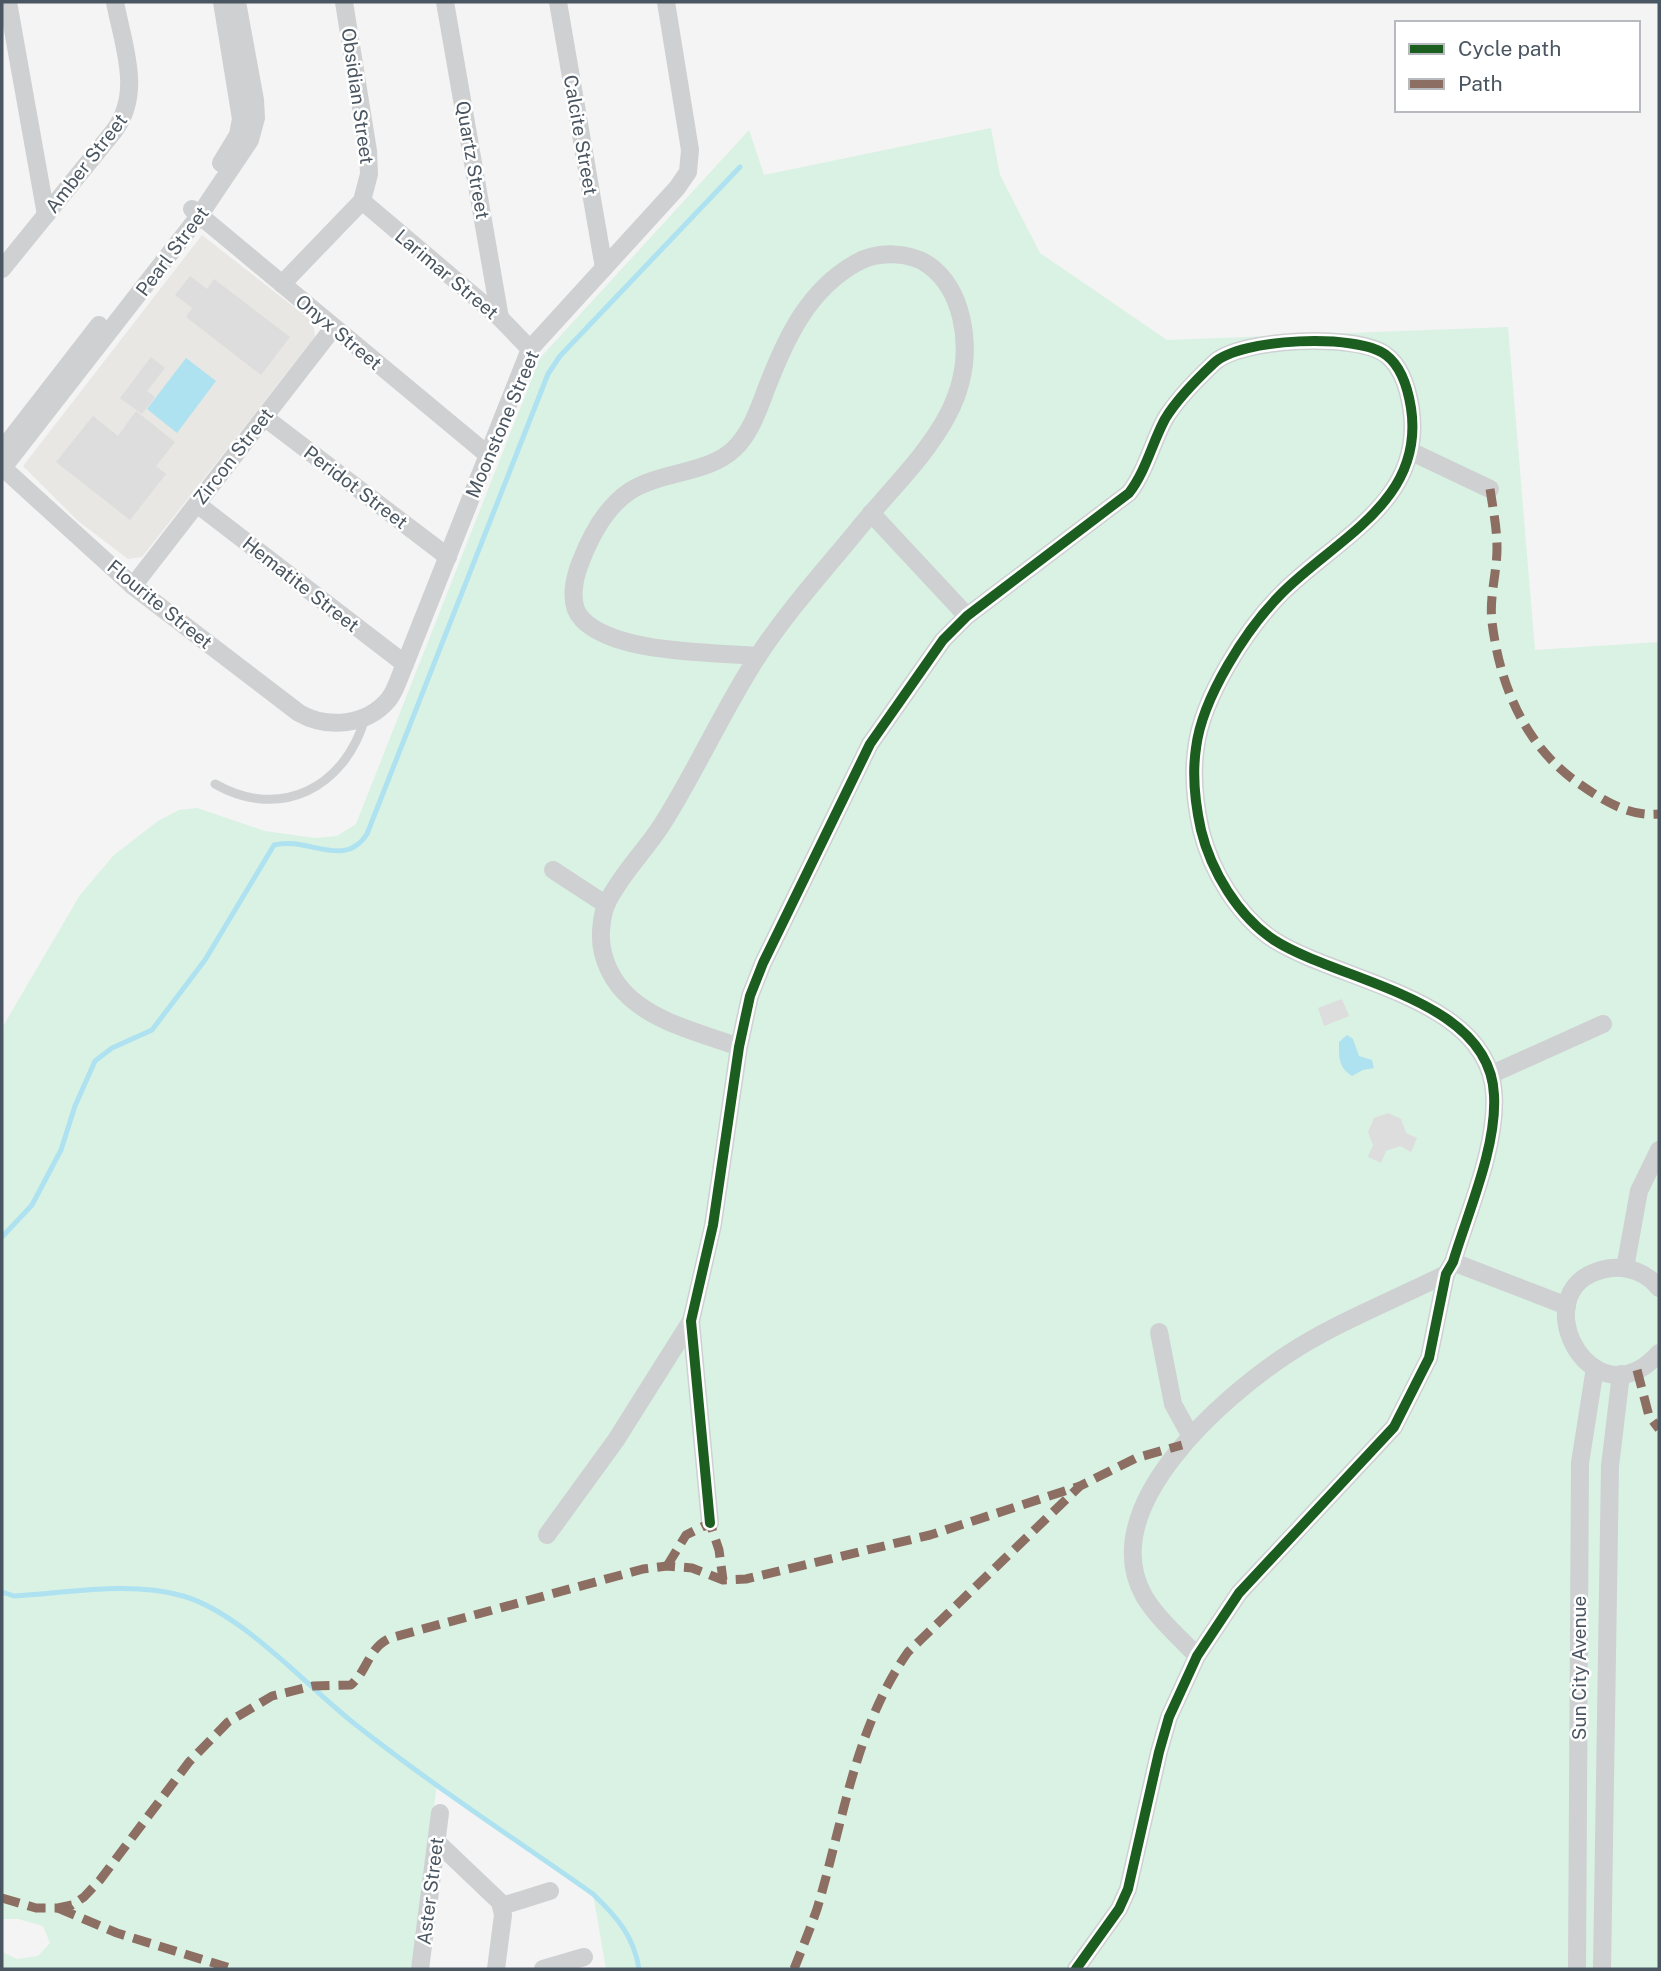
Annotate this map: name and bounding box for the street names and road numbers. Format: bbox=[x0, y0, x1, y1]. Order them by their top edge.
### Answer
street label: Obsidian Street bbox=[338, 27, 378, 165]
street label: Calcite Street bbox=[560, 73, 602, 197]
street label: Quartz Street bbox=[452, 99, 494, 221]
street label: Amber Street bbox=[41, 109, 131, 217]
street label: Pearl Street bbox=[131, 202, 213, 300]
street label: Larimar Street bbox=[391, 224, 503, 324]
street label: Onyx Street bbox=[292, 290, 386, 374]
street label: Moonstone Street bbox=[461, 347, 543, 501]
street label: Zircon Street bbox=[189, 404, 277, 508]
street label: Peridot Street bbox=[300, 441, 412, 533]
street label: Hematite Street bbox=[238, 532, 364, 636]
street label: Flourite Street bbox=[103, 555, 217, 653]
street label: Sun City Avenue bbox=[1568, 1596, 1590, 1740]
street label: Aster Street bbox=[412, 1836, 448, 1946]

